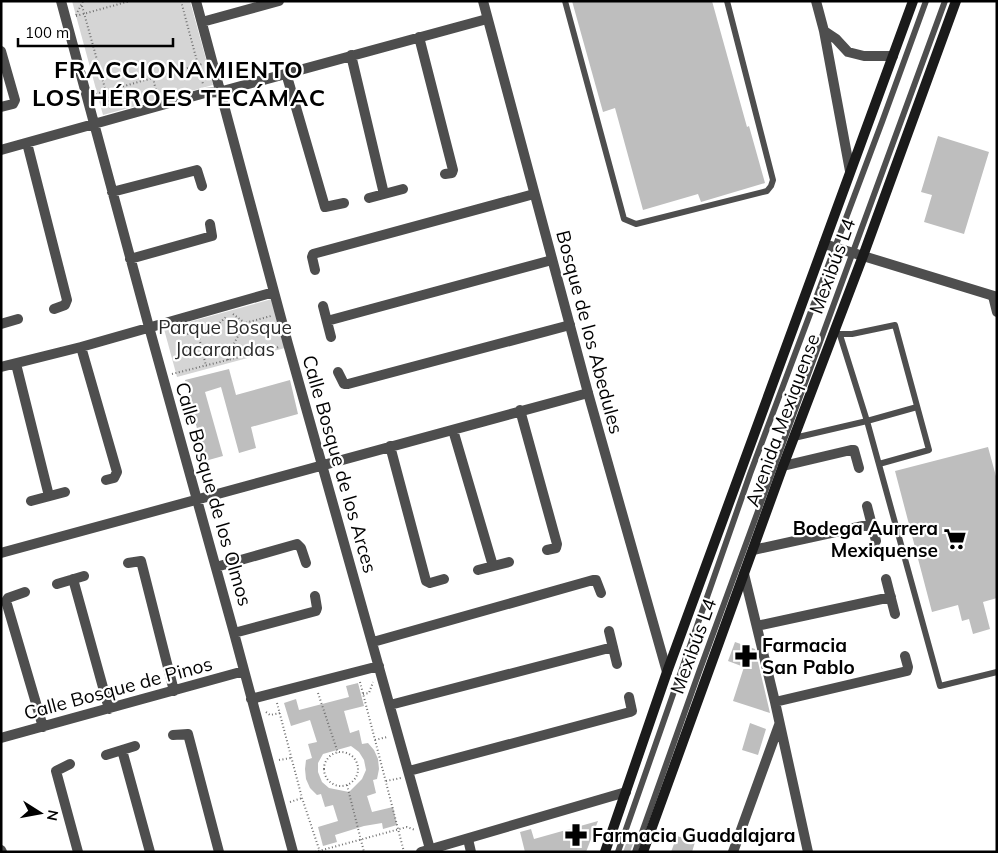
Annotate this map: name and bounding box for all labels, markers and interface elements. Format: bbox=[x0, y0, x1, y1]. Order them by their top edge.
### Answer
scale bar bbox=[18, 15, 172, 47]
text: 100 m bbox=[25, 23, 69, 42]
district label: FRACCIONAMIENTO LOS HÉROES TECÁMAC bbox=[32, 54, 326, 112]
street label: Mexibús L4 bbox=[804, 215, 860, 317]
street label: Bosque de los Abedules bbox=[551, 228, 629, 436]
park label: Parque Bosque Jacarandas bbox=[158, 315, 292, 361]
street label: Avenida Mexiquense bbox=[740, 330, 824, 510]
street label: Calle Bosque de los Arces bbox=[297, 352, 383, 576]
street label: Calle Bosque de los Olmos bbox=[171, 379, 257, 609]
place label: Bodega Aurrera Mexiquense bbox=[793, 516, 938, 562]
supermarket icon: Bodega Aurrera Mexiquense bbox=[942, 526, 968, 552]
street label: Mexibús L4 bbox=[665, 595, 721, 697]
place label: Farmacia San Pablo bbox=[762, 633, 855, 679]
pharmacy icon: Farmacia San Pablo bbox=[733, 643, 759, 669]
street label: Calle Bosque de Pinos bbox=[21, 651, 215, 725]
north arrow bbox=[15, 788, 65, 838]
text: N bbox=[43, 809, 63, 822]
pharmacy icon: Farmacia Guadalajara bbox=[563, 822, 589, 848]
place label: Farmacia Guadalajara bbox=[592, 823, 795, 847]

